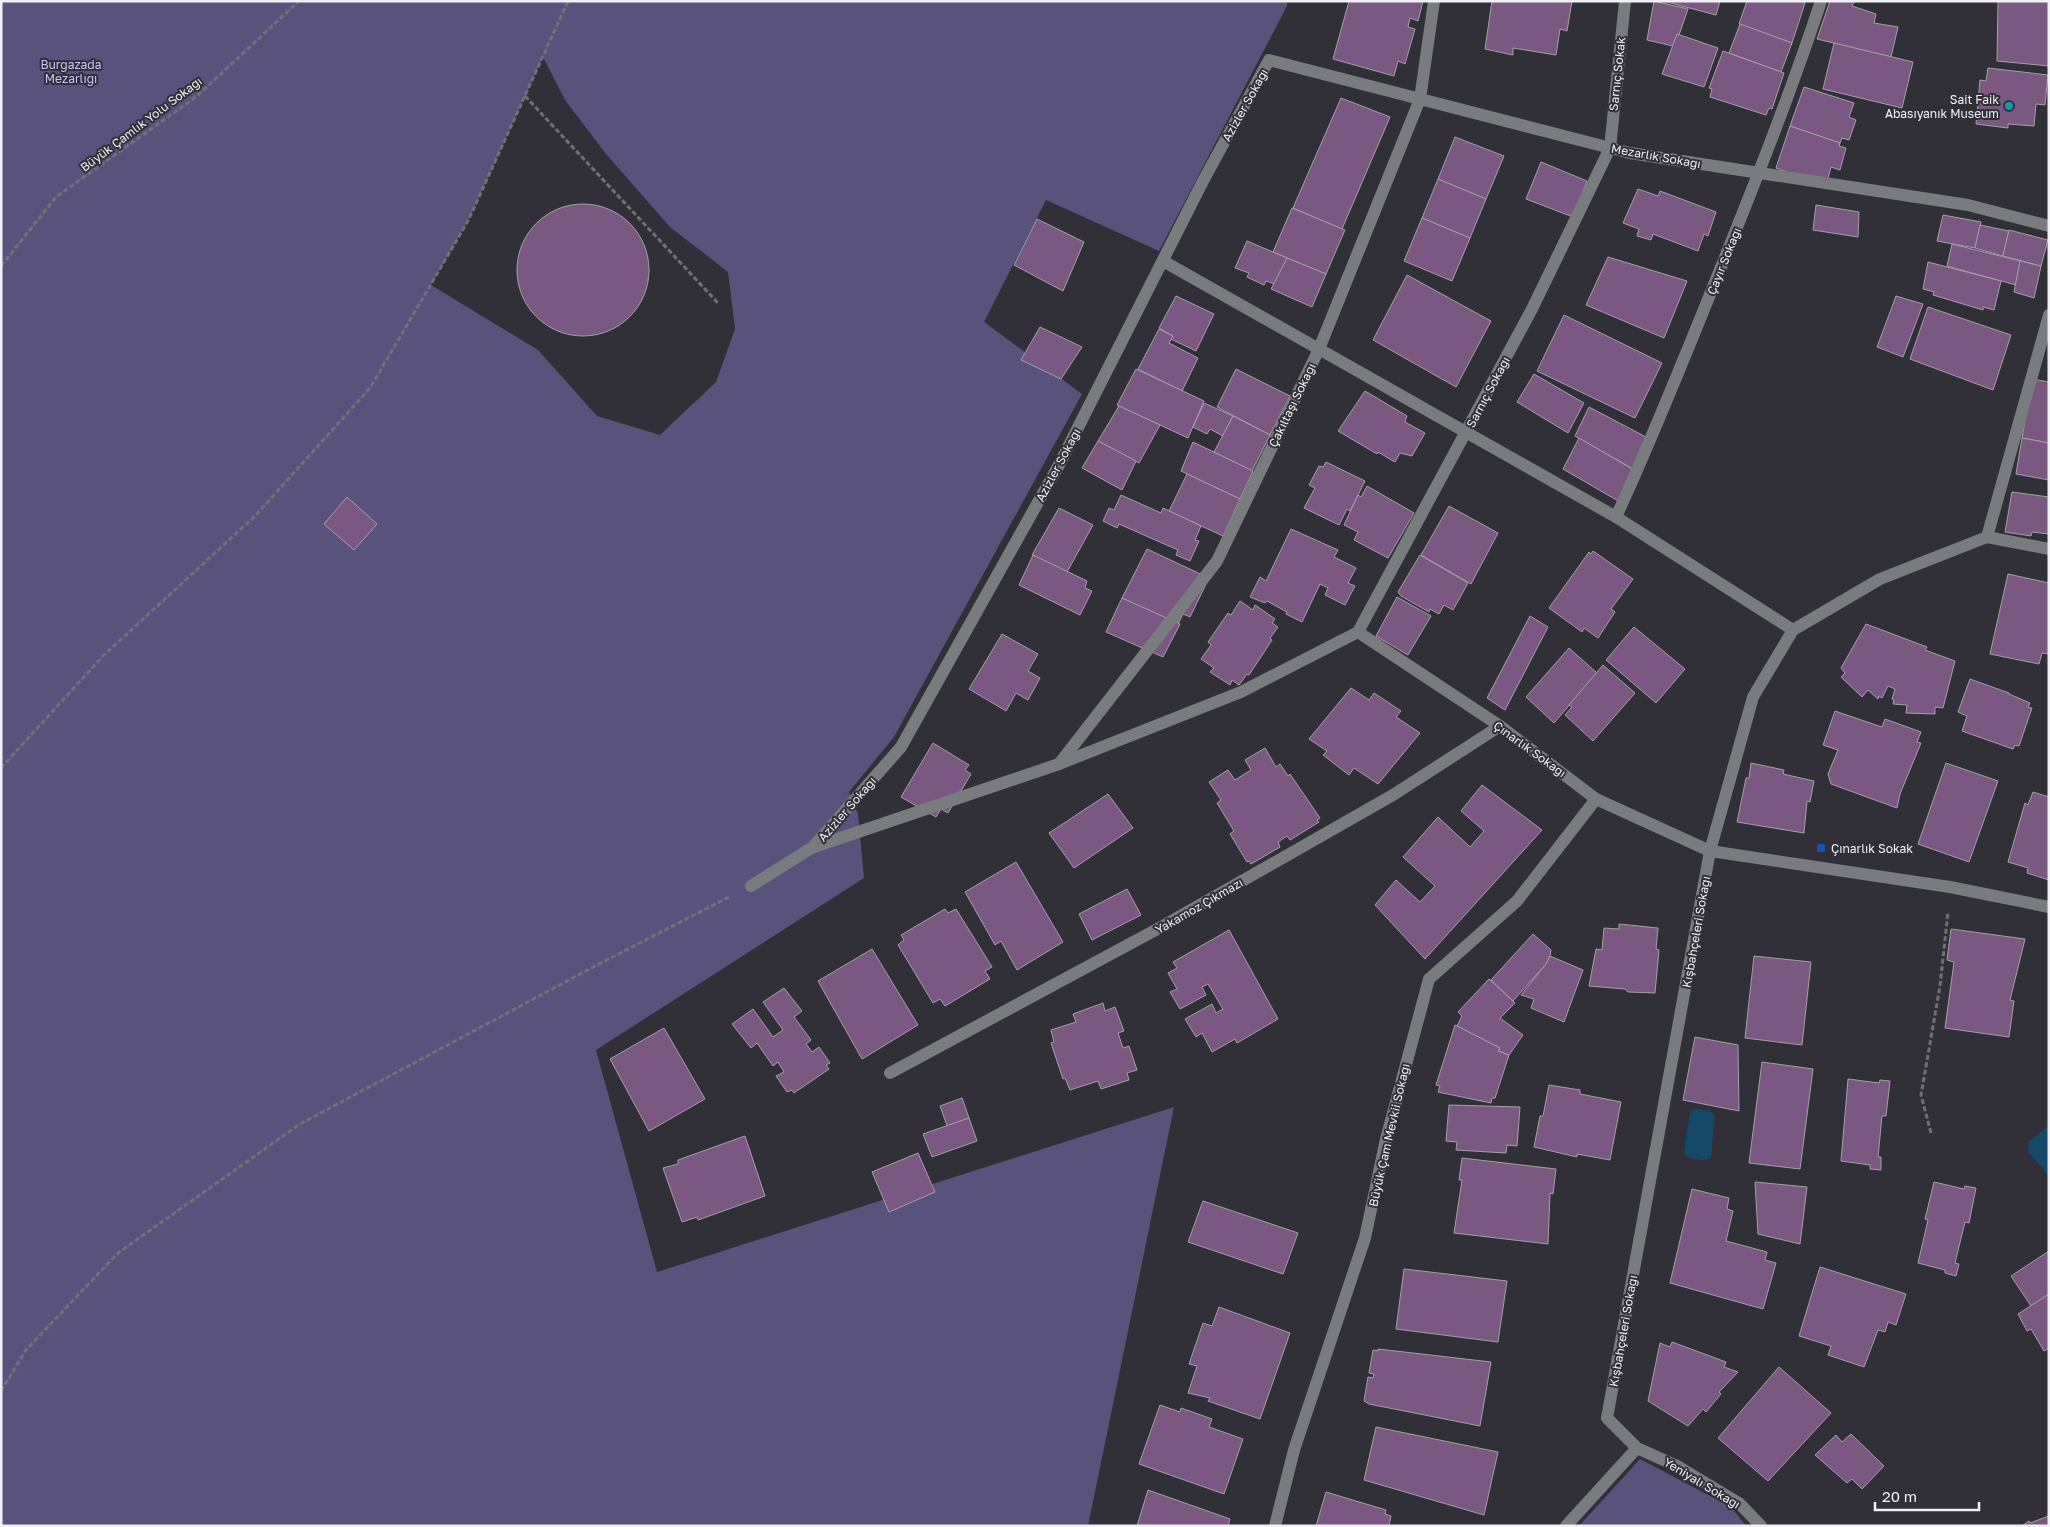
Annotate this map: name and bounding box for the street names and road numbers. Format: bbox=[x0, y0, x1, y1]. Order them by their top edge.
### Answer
street label: Sarnıç Sokak bbox=[1606, 36, 1628, 112]
street label: Azizler Sokağı bbox=[1219, 66, 1271, 144]
street label: Büyük Çamlık Yolu Sokağı bbox=[77, 73, 205, 175]
street label: Mezarlık Sokağı bbox=[1610, 141, 1702, 171]
street label: Çayır Sokağı bbox=[1704, 225, 1744, 297]
street label: Sarnıç Sokağı bbox=[1463, 354, 1513, 430]
street label: Çakıltaşı Sokağı bbox=[1265, 361, 1319, 449]
street label: Azizler Sokağı bbox=[1032, 426, 1084, 504]
street label: Çınarlık Sokağı bbox=[1491, 718, 1569, 780]
street label: Azizler Sokağı bbox=[815, 774, 879, 844]
street label: Yakamoz Çıkmazı bbox=[1152, 875, 1246, 937]
street label: Kışbahçeleri Sokağı bbox=[1679, 875, 1713, 989]
street label: Büyük Çam Mevkii Sokağı bbox=[1365, 1062, 1413, 1208]
street label: Kışbahçeleri Sokağı bbox=[1606, 1274, 1640, 1388]
street label: Yeniyalı Sokağı bbox=[1661, 1454, 1743, 1512]

